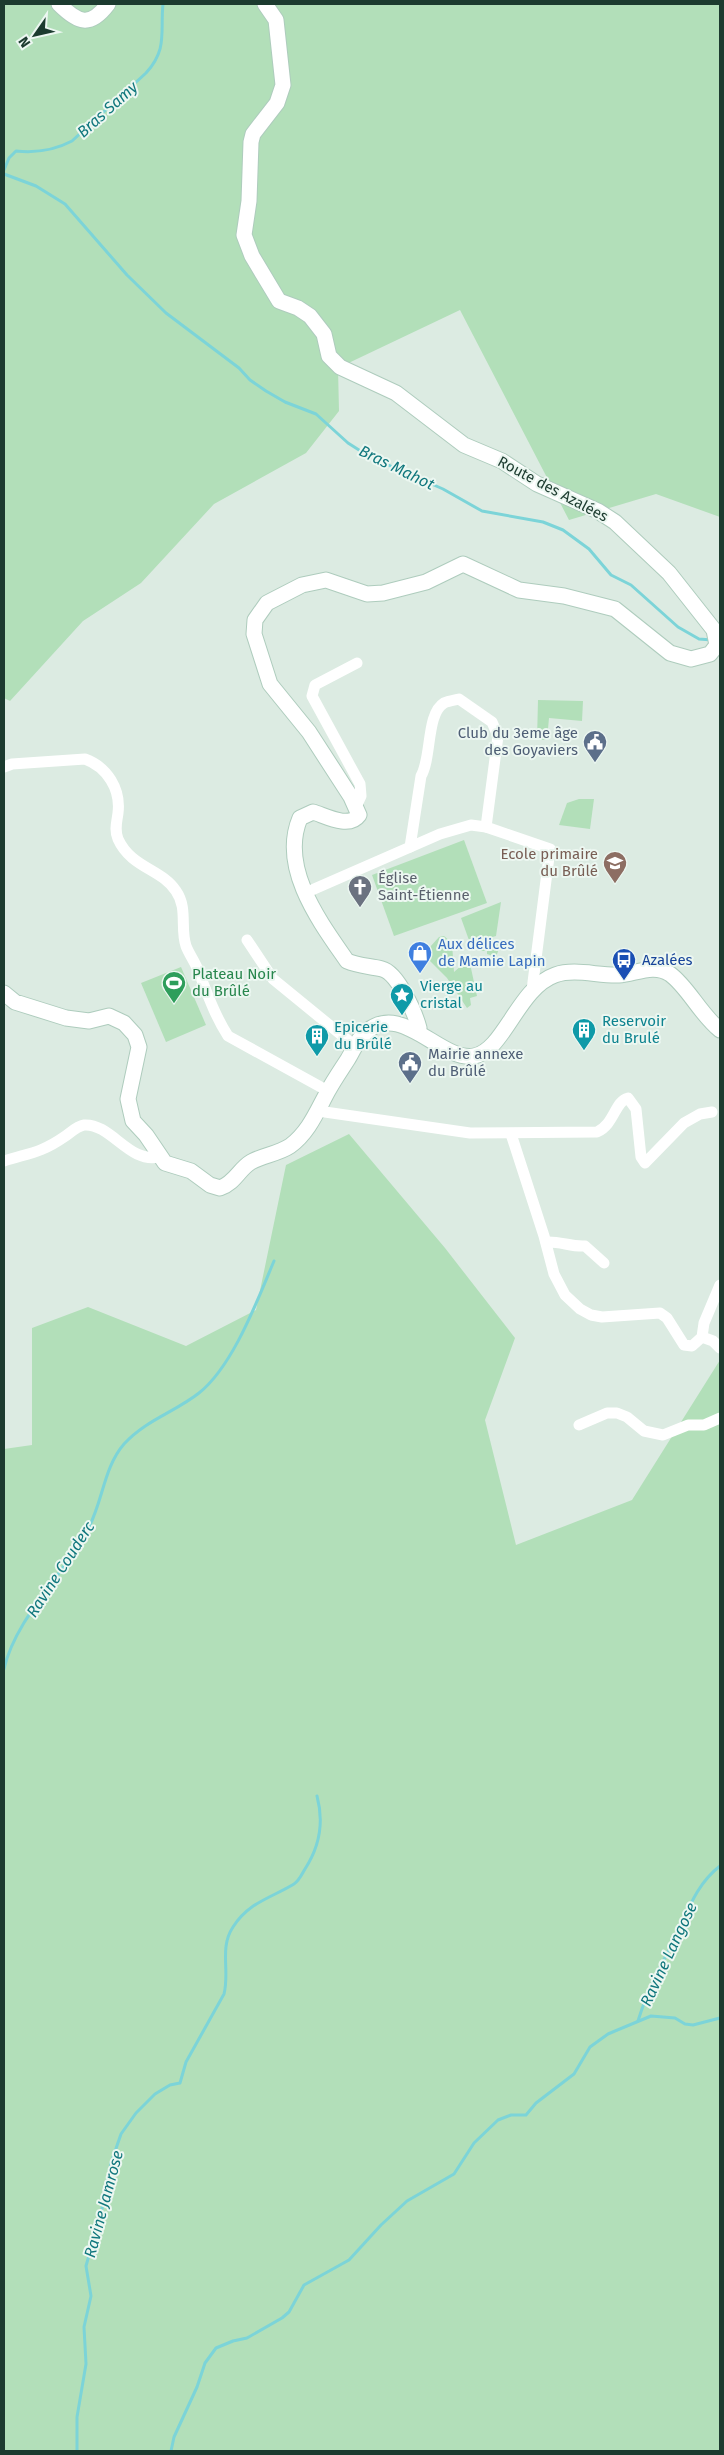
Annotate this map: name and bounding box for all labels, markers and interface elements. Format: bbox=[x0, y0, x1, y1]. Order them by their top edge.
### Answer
north arrow bbox=[10, 10, 60, 60]
text: N bbox=[15, 33, 34, 51]
water label: Bras Samy bbox=[73, 76, 142, 141]
water label: Bras Mahot bbox=[356, 441, 438, 494]
street label: Route des Azalées bbox=[495, 452, 611, 526]
place label: Club du 3eme âge des Goyaviers bbox=[458, 724, 578, 759]
public building icon: Club du 3eme âge des Goyaviers bbox=[582, 729, 608, 763]
place label: Ecole primaire du Brûlé bbox=[500, 845, 598, 880]
school or university icon: Ecole primaire du Brûlé bbox=[602, 850, 628, 884]
place label: Église Saint-Étienne bbox=[378, 869, 470, 904]
church icon: Église Saint-Étienne bbox=[347, 874, 373, 908]
place label: Aux délices de Mamie Lapin bbox=[438, 935, 546, 970]
shop icon: Aux délices de Mamie Lapin bbox=[407, 940, 433, 974]
bus stop icon: Azalées bbox=[611, 947, 637, 981]
place label: Azalées bbox=[642, 951, 693, 969]
place label: Plateau Noir du Brûlé bbox=[192, 965, 276, 1000]
sports icon: Plateau Noir du Brûlé bbox=[161, 970, 187, 1004]
place label: Vierge au cristal bbox=[420, 977, 483, 1012]
place icon: Vierge au cristal bbox=[389, 982, 415, 1016]
place label: Reservoir du Brulé bbox=[602, 1012, 666, 1047]
building icon: Reservoir du Brulé bbox=[571, 1017, 597, 1051]
place label: Epicerie du Brûlé bbox=[334, 1018, 392, 1053]
building icon: Epicerie du Brûlé bbox=[304, 1023, 330, 1057]
place label: Mairie annexe du Brûlé bbox=[428, 1045, 523, 1080]
public building icon: Mairie annexe du Brûlé bbox=[397, 1050, 423, 1084]
water label: Ravine Couderc bbox=[22, 1518, 99, 1621]
water label: Ravine Langose bbox=[636, 1899, 701, 2009]
water label: Ravine Jamrose bbox=[80, 2148, 127, 2260]

